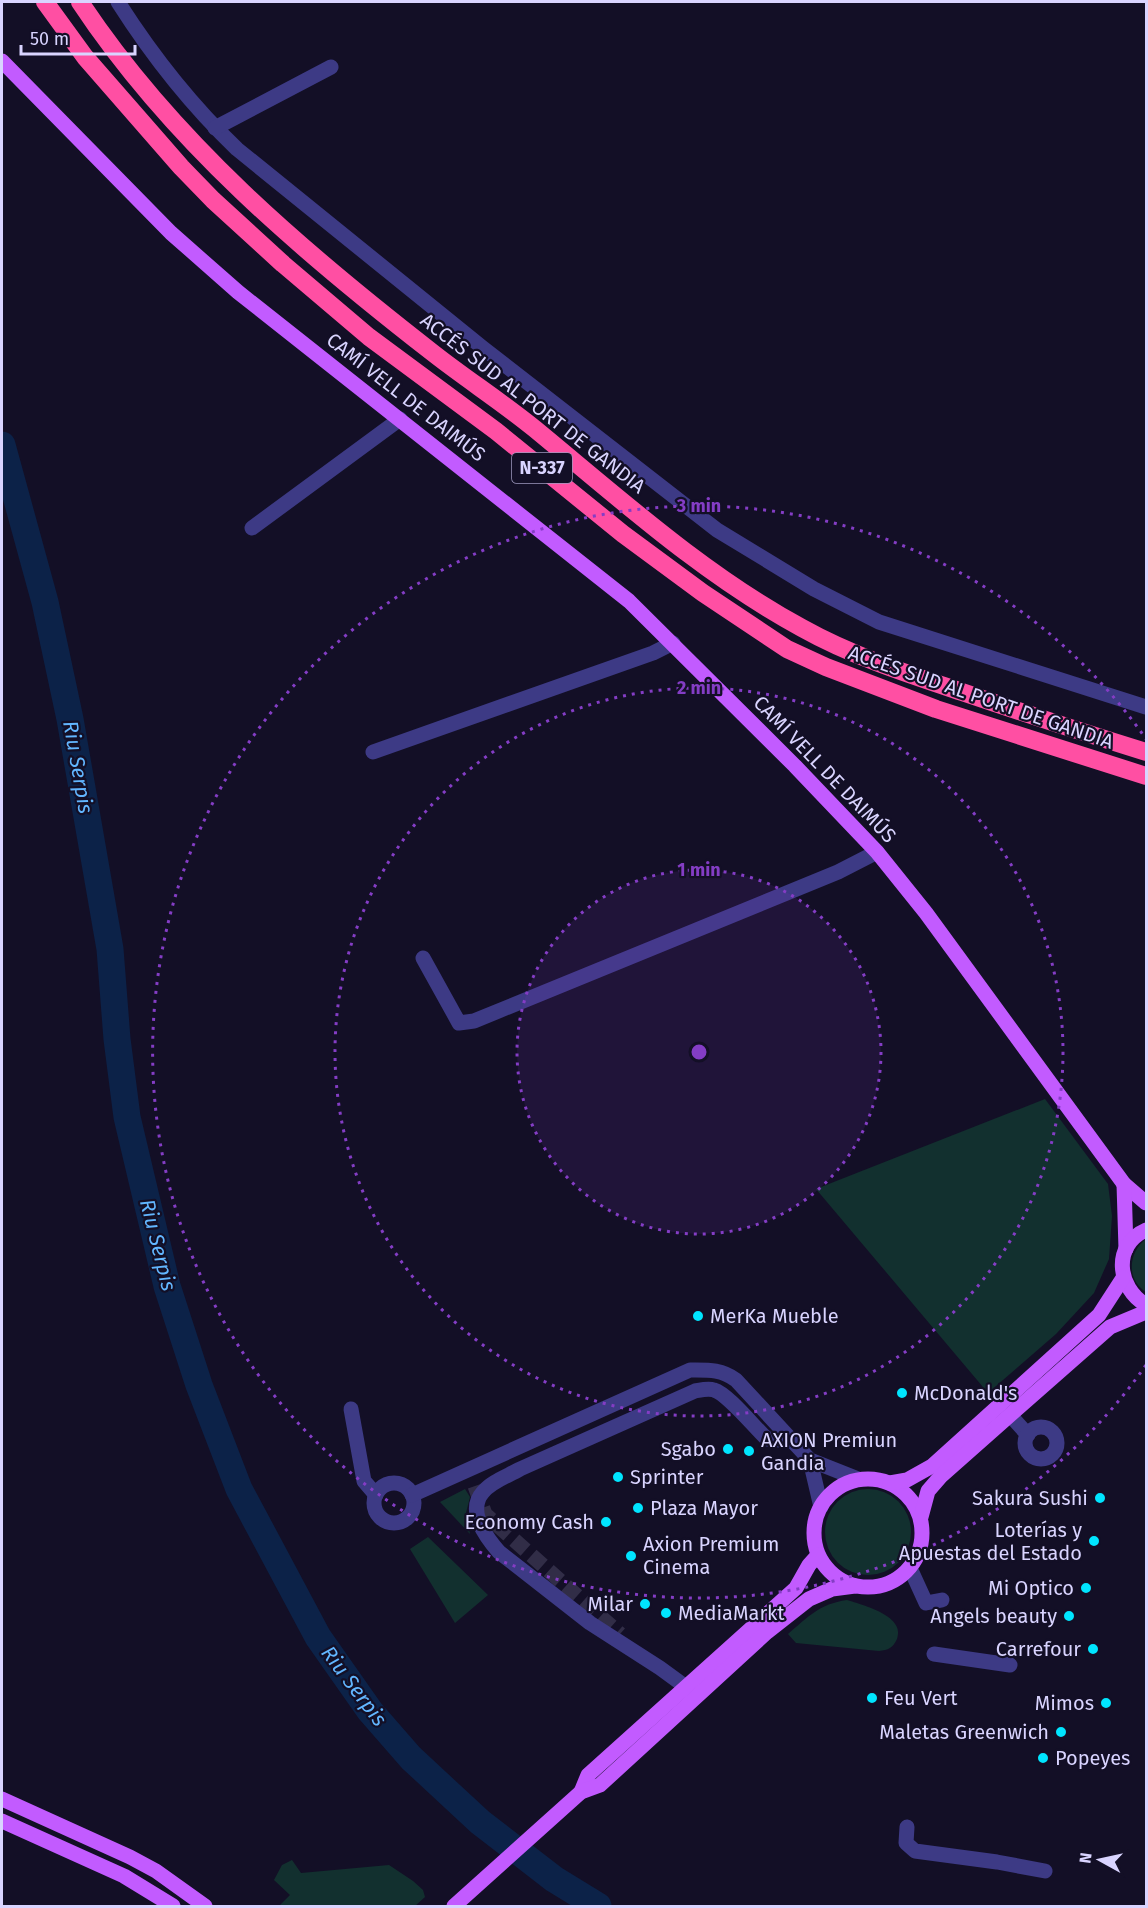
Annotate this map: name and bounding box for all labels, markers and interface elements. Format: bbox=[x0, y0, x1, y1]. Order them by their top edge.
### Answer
scale bar bbox=[21, 18, 135, 56]
text: 50 m bbox=[30, 28, 69, 50]
street label: ACCÉS SUD AL PORT DE GANDIA bbox=[416, 308, 651, 499]
street label: CAMÍ VELL DE DAIMÚS bbox=[322, 328, 490, 467]
road number: N-337 bbox=[512, 453, 572, 483]
text: 3 min bbox=[676, 495, 721, 517]
street label: ACCÉS SUD AL PORT DE GANDIA bbox=[845, 640, 1117, 754]
text: 2 min bbox=[677, 677, 721, 699]
street label: CAMÍ VELL DE DAIMÚS bbox=[749, 691, 901, 848]
water label: Riu Serpis bbox=[57, 719, 99, 816]
text: 1 min bbox=[677, 859, 721, 881]
centre of rings bbox=[689, 1042, 709, 1062]
water label: Riu Serpis bbox=[134, 1196, 182, 1294]
place label: MerKa Mueble bbox=[710, 1304, 839, 1328]
marker: MerKa Mueble bbox=[691, 1309, 705, 1323]
place label: McDonald's bbox=[914, 1381, 1017, 1405]
marker: McDonald's bbox=[895, 1386, 909, 1400]
place label: AXION Premiun Gandia bbox=[761, 1428, 897, 1475]
place label: Sgabo bbox=[661, 1437, 716, 1461]
marker: Sgabo bbox=[721, 1442, 735, 1456]
marker: AXION Premiun Gandia bbox=[742, 1444, 756, 1458]
place label: Sprinter bbox=[630, 1465, 704, 1489]
marker: Sprinter bbox=[611, 1470, 625, 1484]
place label: Sakura Sushi bbox=[972, 1486, 1088, 1510]
marker: Sakura Sushi bbox=[1093, 1491, 1107, 1505]
place label: Plaza Mayor bbox=[650, 1496, 758, 1520]
marker: Plaza Mayor bbox=[631, 1501, 645, 1515]
place label: Economy Cash bbox=[465, 1510, 594, 1534]
marker: Economy Cash bbox=[599, 1515, 613, 1529]
place label: Loterías y Apuestas del Estado bbox=[899, 1518, 1082, 1565]
place label: Axion Premium Cinema bbox=[643, 1532, 779, 1579]
marker: Loterías y Apuestas del Estado bbox=[1087, 1534, 1101, 1548]
marker: Axion Premium Cinema bbox=[624, 1549, 638, 1563]
place label: Mi Optico bbox=[988, 1576, 1074, 1600]
marker: Mi Optico bbox=[1079, 1581, 1093, 1595]
place label: Milar bbox=[587, 1592, 633, 1616]
marker: Milar bbox=[638, 1597, 652, 1611]
place label: MediaMarkt bbox=[678, 1601, 785, 1625]
place label: Angels beauty bbox=[930, 1604, 1057, 1628]
marker: MediaMarkt bbox=[659, 1606, 673, 1620]
marker: Angels beauty bbox=[1062, 1609, 1076, 1623]
place label: Carrefour bbox=[996, 1637, 1081, 1661]
water label: Riu Serpis bbox=[315, 1641, 393, 1732]
marker: Carrefour bbox=[1086, 1642, 1100, 1656]
place label: Feu Vert bbox=[884, 1686, 958, 1710]
marker: Feu Vert bbox=[865, 1691, 879, 1705]
place label: Mimos bbox=[1035, 1691, 1094, 1715]
marker: Mimos bbox=[1099, 1696, 1113, 1710]
place label: Maletas Greenwich bbox=[879, 1720, 1049, 1744]
marker: Maletas Greenwich bbox=[1054, 1725, 1068, 1739]
place label: Popeyes bbox=[1055, 1746, 1130, 1770]
marker: Popeyes bbox=[1036, 1751, 1050, 1765]
north arrow bbox=[1070, 1830, 1130, 1890]
text: N bbox=[1075, 1851, 1096, 1865]

